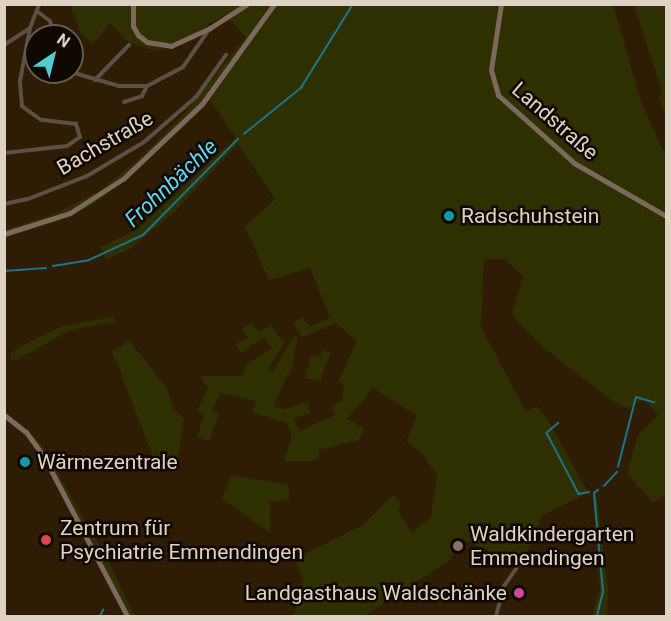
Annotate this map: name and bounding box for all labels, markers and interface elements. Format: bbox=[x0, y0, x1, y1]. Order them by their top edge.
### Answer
north arrow bbox=[24, 24, 84, 84]
text: N bbox=[53, 29, 74, 52]
street label: Landstraße bbox=[507, 77, 603, 165]
street label: Bachstraße bbox=[53, 105, 157, 181]
water label: Frohnbächle bbox=[119, 133, 223, 233]
place label: Radschuhstein bbox=[461, 203, 599, 229]
marker: Radschuhstein bbox=[442, 209, 456, 223]
place label: Wärmezentrale bbox=[37, 449, 178, 475]
marker: Wärmezentrale bbox=[18, 455, 32, 469]
place label: Zentrum für Psychiatrie Emmendingen bbox=[60, 515, 303, 565]
place label: Waldkindergarten Emmendingen bbox=[470, 521, 634, 571]
marker: Zentrum für Psychiatrie Emmendingen bbox=[37, 531, 55, 549]
marker: Waldkindergarten Emmendingen bbox=[451, 539, 465, 553]
place label: Landgasthaus Waldschänke bbox=[245, 580, 507, 606]
marker: Landgasthaus Waldschänke bbox=[512, 586, 526, 600]

